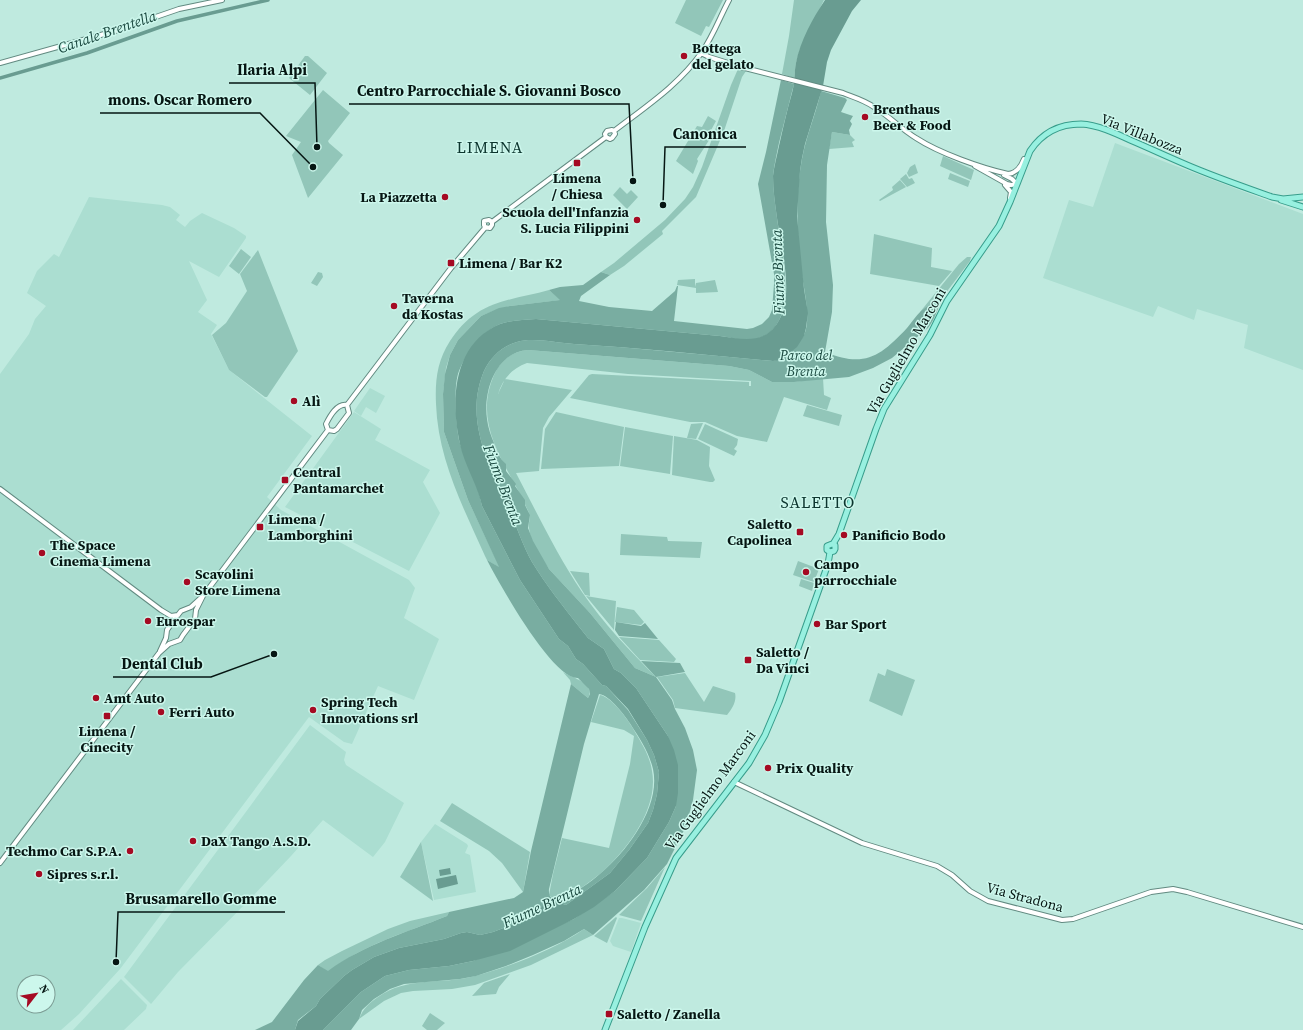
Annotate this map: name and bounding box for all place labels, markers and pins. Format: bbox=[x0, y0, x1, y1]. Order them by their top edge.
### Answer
place label: Bottega del gelato bbox=[692, 38, 754, 74]
marker: Bottega del gelato bbox=[679, 51, 689, 61]
callout: Ilaria Alpi bbox=[229, 56, 315, 83]
callout: Centro Parrocchiale S. Giovanni Bosco bbox=[349, 77, 629, 104]
callout: mons. Oscar Romero bbox=[100, 86, 260, 113]
place label: Brenthaus Beer & Food bbox=[873, 99, 952, 135]
marker: Brenthaus Beer & Food bbox=[860, 112, 870, 122]
callout: Canonica bbox=[665, 120, 746, 147]
marker: Limena / Chiesa bbox=[572, 158, 582, 168]
place label: Limena / Chiesa bbox=[551, 168, 603, 204]
place label: La Piazzetta bbox=[360, 187, 438, 207]
marker: La Piazzetta bbox=[440, 192, 450, 202]
place label: Scuola dell'Infanzia S. Lucia Filippini bbox=[502, 202, 630, 238]
marker: Scuola dell'Infanzia S. Lucia Filippini bbox=[632, 215, 642, 225]
place label: Limena / Bar K2 bbox=[459, 253, 563, 273]
marker: Limena / Bar K2 bbox=[446, 258, 456, 268]
place label: Taverna da Kostas bbox=[402, 288, 464, 324]
marker: Taverna da Kostas bbox=[389, 301, 399, 311]
place label: Alì bbox=[302, 391, 321, 411]
marker: Alì bbox=[289, 396, 299, 406]
place label: Central Pantamarchet bbox=[293, 462, 385, 498]
marker: Central Pantamarchet bbox=[280, 475, 290, 485]
place label: Limena / Lamborghini bbox=[268, 509, 353, 545]
place label: Saletto Capolinea bbox=[727, 514, 793, 550]
marker: Limena / Lamborghini bbox=[255, 522, 265, 532]
place label: Panificio Bodo bbox=[852, 525, 946, 545]
marker: Saletto Capolinea bbox=[795, 527, 805, 537]
marker: Panificio Bodo bbox=[839, 530, 849, 540]
place label: The Space Cinema Limena bbox=[50, 535, 151, 571]
marker: The Space Cinema Limena bbox=[37, 548, 47, 558]
place label: Campo parrocchiale bbox=[814, 554, 897, 590]
place label: Scavolini Store Limena bbox=[195, 564, 281, 600]
marker: Campo parrocchiale bbox=[801, 567, 811, 577]
marker: Scavolini Store Limena bbox=[182, 577, 192, 587]
place label: Eurospar bbox=[156, 611, 216, 631]
place label: Bar Sport bbox=[825, 614, 888, 634]
marker: Eurospar bbox=[143, 616, 153, 626]
marker: Bar Sport bbox=[812, 619, 822, 629]
place label: Saletto / Da Vinci bbox=[756, 642, 810, 678]
callout: Dental Club bbox=[113, 650, 211, 677]
marker: Saletto / Da Vinci bbox=[743, 655, 753, 665]
place label: Amt Auto bbox=[104, 688, 165, 708]
place label: Spring Tech Innovations srl bbox=[321, 692, 419, 728]
marker: Amt Auto bbox=[91, 693, 101, 703]
place label: Ferri Auto bbox=[169, 702, 235, 722]
marker: Spring Tech Innovations srl bbox=[308, 705, 318, 715]
marker: Ferri Auto bbox=[156, 707, 166, 717]
marker: Limena / Cinecity bbox=[102, 711, 112, 721]
place label: Limena / Cinecity bbox=[79, 721, 136, 757]
place label: Prix Quality bbox=[776, 758, 854, 778]
marker: Prix Quality bbox=[763, 763, 773, 773]
place label: DaX Tango A.S.D. bbox=[201, 831, 311, 851]
marker: DaX Tango A.S.D. bbox=[188, 836, 198, 846]
place label: Techmo Car S.P.A. bbox=[6, 841, 122, 861]
marker: Techmo Car S.P.A. bbox=[125, 846, 135, 856]
place label: Sipres s.r.l. bbox=[47, 864, 119, 884]
marker: Sipres s.r.l. bbox=[34, 869, 44, 879]
callout: Brusamarello Gomme bbox=[118, 885, 285, 912]
place label: Saletto / Zanella bbox=[617, 1004, 721, 1024]
marker: Saletto / Zanella bbox=[604, 1009, 614, 1019]

